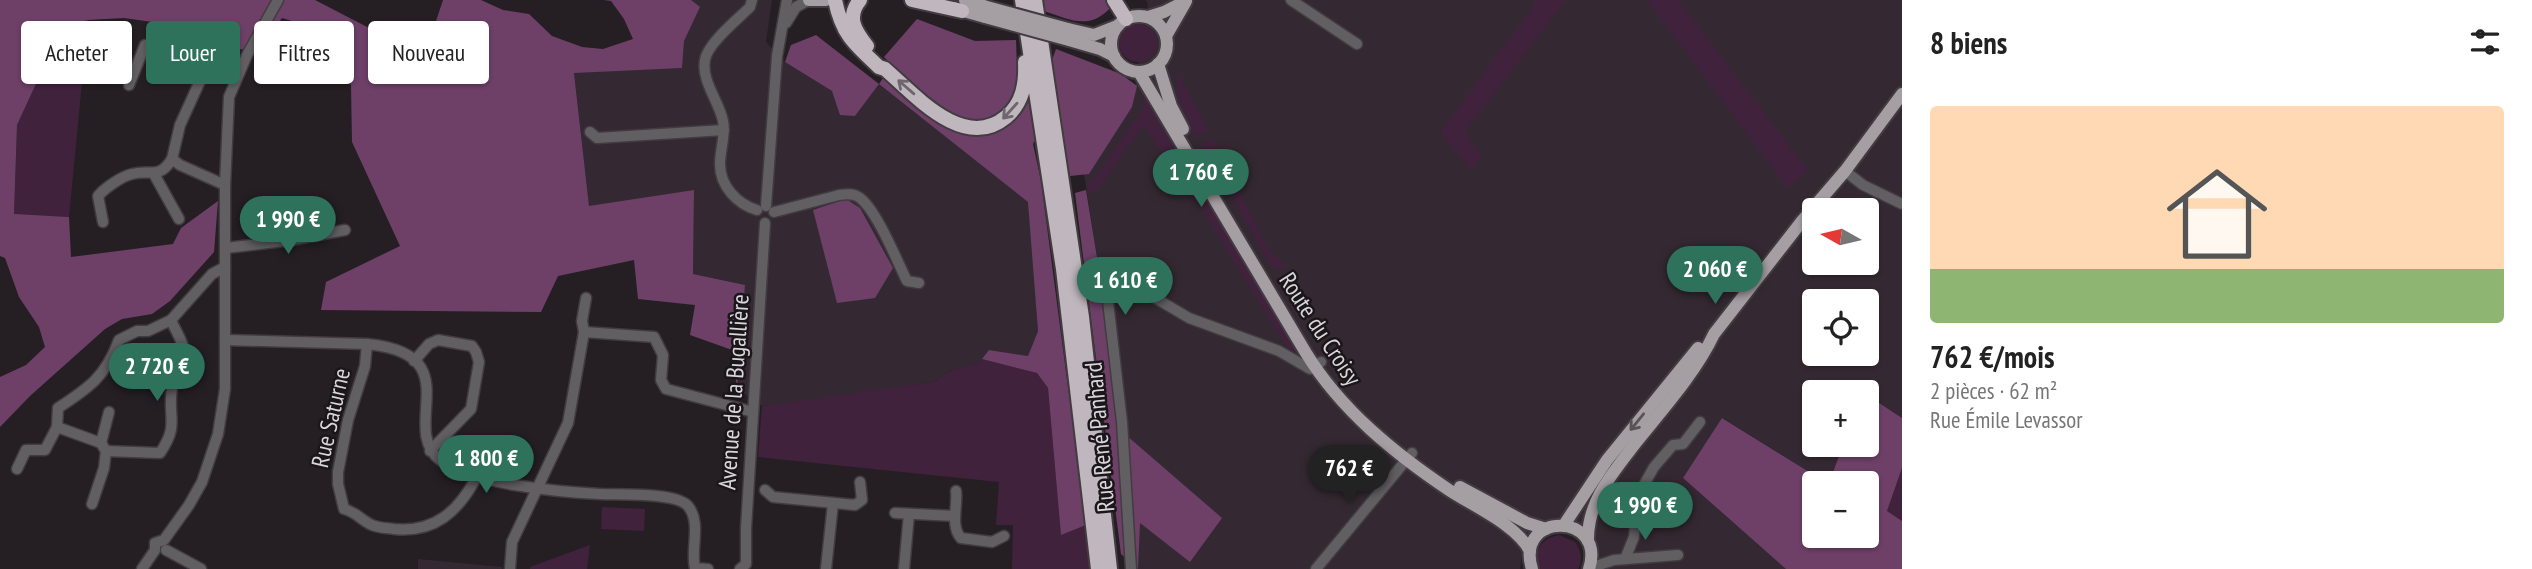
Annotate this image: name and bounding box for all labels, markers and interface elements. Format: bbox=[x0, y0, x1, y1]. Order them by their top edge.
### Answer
chip: Acheter bbox=[21, 21, 132, 84]
chip: Louer bbox=[146, 21, 240, 84]
chip: Filtres bbox=[254, 21, 354, 84]
chip: Nouveau bbox=[368, 21, 489, 84]
text: 8 biens bbox=[1930, 23, 2007, 62]
icon: filters bbox=[2466, 23, 2504, 61]
one-way arrow bbox=[897, 79, 915, 95]
one-way arrow bbox=[1002, 102, 1018, 120]
pin: 1 760 € bbox=[1136, 150, 1266, 209]
icon: home bbox=[2154, 151, 2280, 277]
text: 1 760 € bbox=[1169, 157, 1233, 186]
pin: 1 990 € bbox=[223, 196, 353, 256]
north arrow bbox=[1802, 198, 1880, 275]
map controls bbox=[1802, 198, 1879, 548]
text: 1 990 € bbox=[256, 204, 320, 233]
pin: 2 060 € bbox=[1650, 246, 1780, 306]
text: 2 060 € bbox=[1683, 254, 1747, 283]
pin: 1 610 € bbox=[1060, 258, 1190, 317]
text: 1 610 € bbox=[1093, 265, 1157, 294]
street label: Route du Croisy bbox=[1272, 266, 1368, 391]
button: locate bbox=[1802, 289, 1879, 366]
street label: Avenue de la Bugallière bbox=[711, 293, 756, 491]
text: 762 €/mois bbox=[1930, 337, 2054, 376]
pin: 2 720 € bbox=[92, 344, 222, 403]
text: 2 720 € bbox=[125, 351, 189, 380]
street label: Rue René Panhard bbox=[1078, 361, 1121, 513]
street label: Rue Saturne bbox=[304, 365, 357, 471]
text: 2 pièces · 62 m² bbox=[1930, 376, 2057, 405]
button: + bbox=[1802, 380, 1879, 457]
text: Rue Émile Levassor bbox=[1930, 405, 2083, 434]
one-way arrow bbox=[1630, 413, 1645, 431]
pin: 1 800 € bbox=[421, 435, 551, 495]
text: 1 800 € bbox=[454, 443, 518, 472]
pin: 762 € bbox=[1300, 446, 1398, 505]
text: 762 € bbox=[1325, 453, 1373, 482]
button: − bbox=[1802, 471, 1879, 548]
pin: 1 990 € bbox=[1580, 482, 1710, 542]
text: 1 990 € bbox=[1613, 490, 1677, 519]

